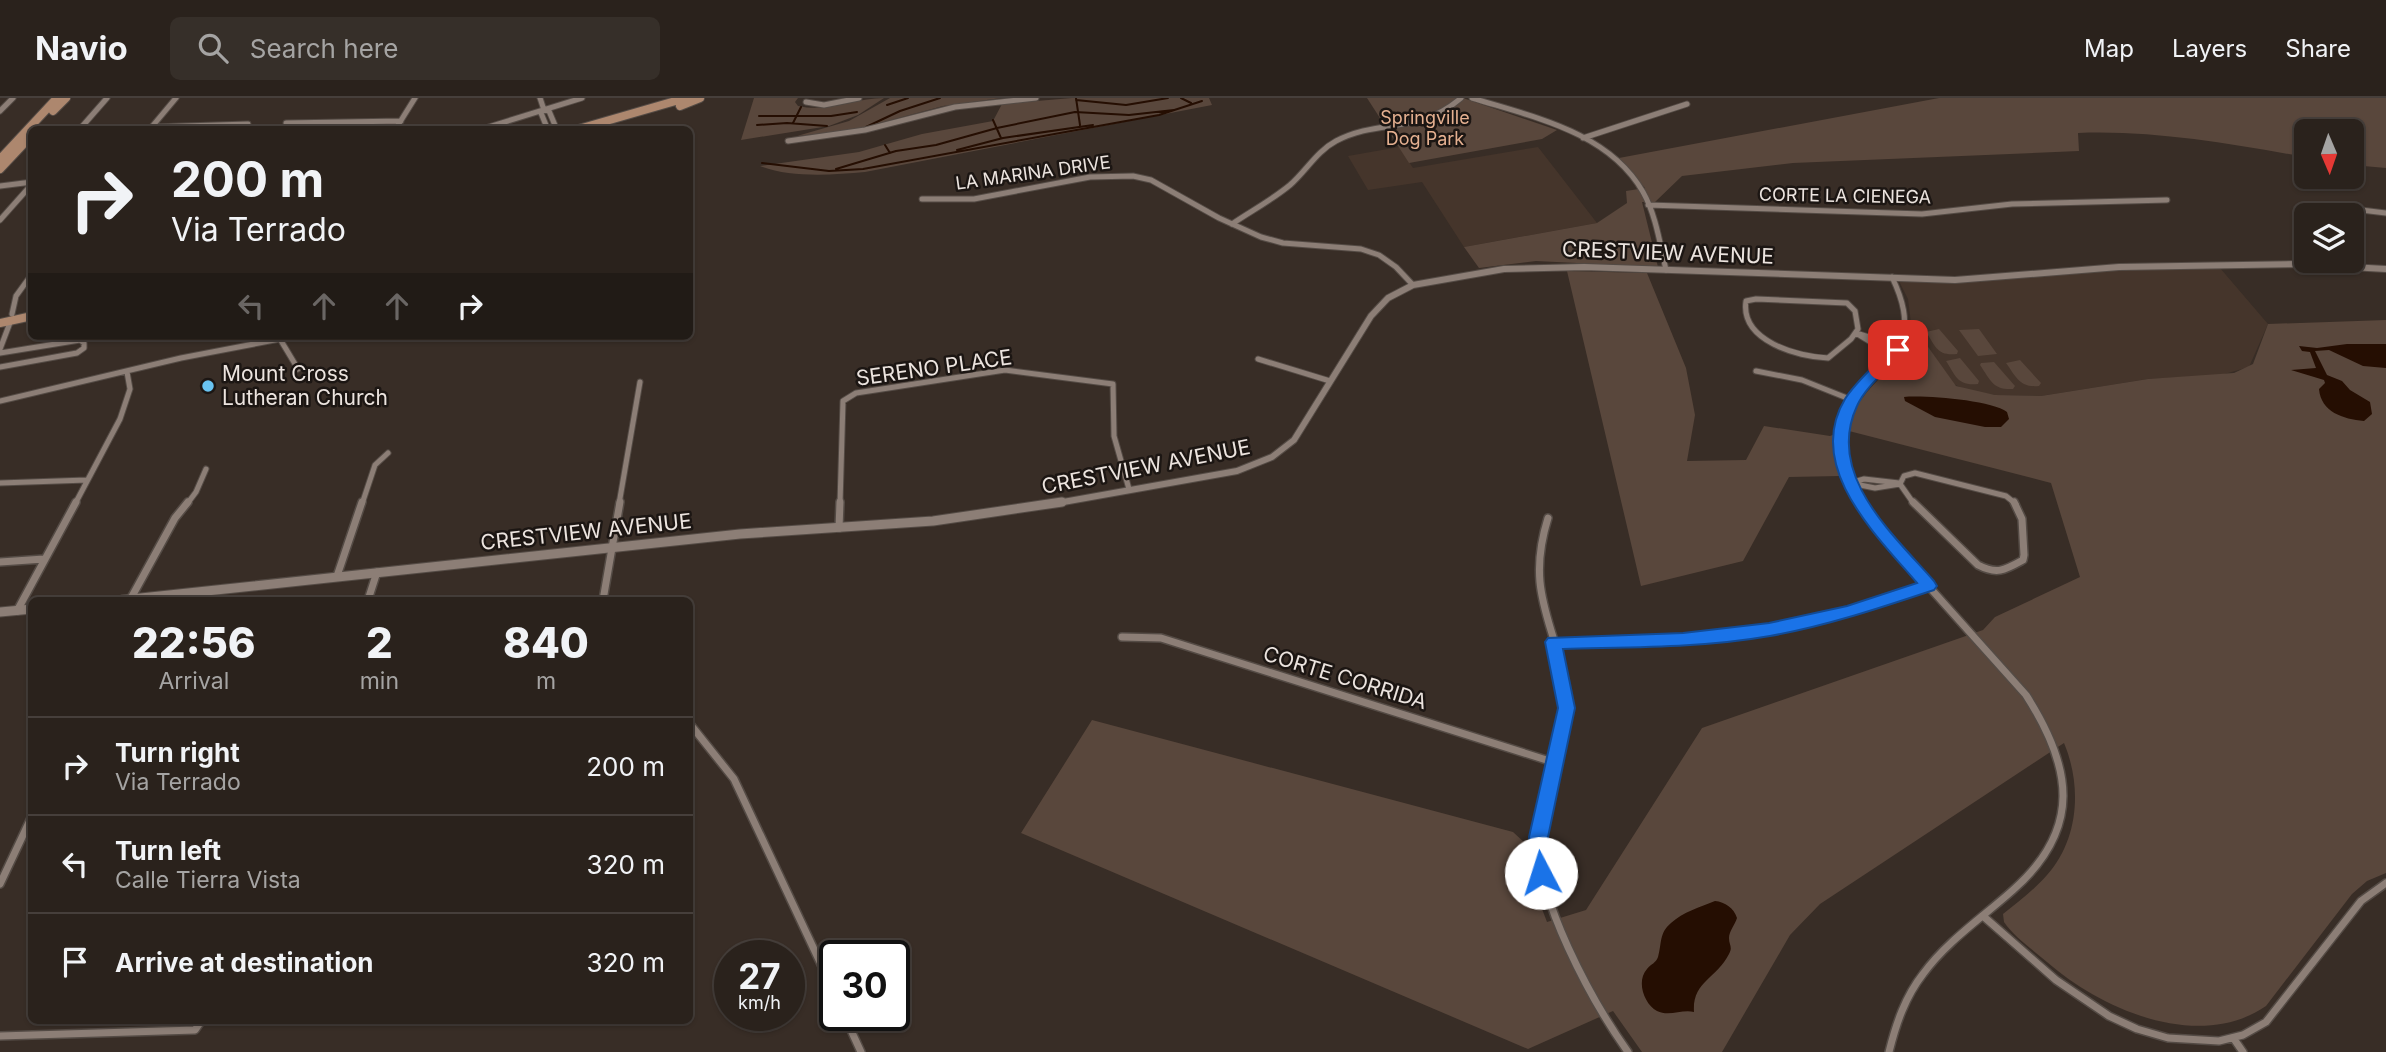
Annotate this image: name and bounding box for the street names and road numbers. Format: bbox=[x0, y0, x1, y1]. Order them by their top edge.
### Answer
street label: LA MARINA DRIVE bbox=[954, 151, 1112, 194]
street label: CORTE LA CIENEGA bbox=[1759, 183, 1931, 208]
street label: CRESTVIEW AVENUE bbox=[1562, 236, 1774, 269]
street label: SERENO PLACE bbox=[854, 344, 1013, 391]
street label: CRESTVIEW AVENUE bbox=[1039, 434, 1252, 499]
street label: CRESTVIEW AVENUE bbox=[479, 508, 693, 555]
street label: CORTE CORRIDA bbox=[1260, 641, 1430, 714]

